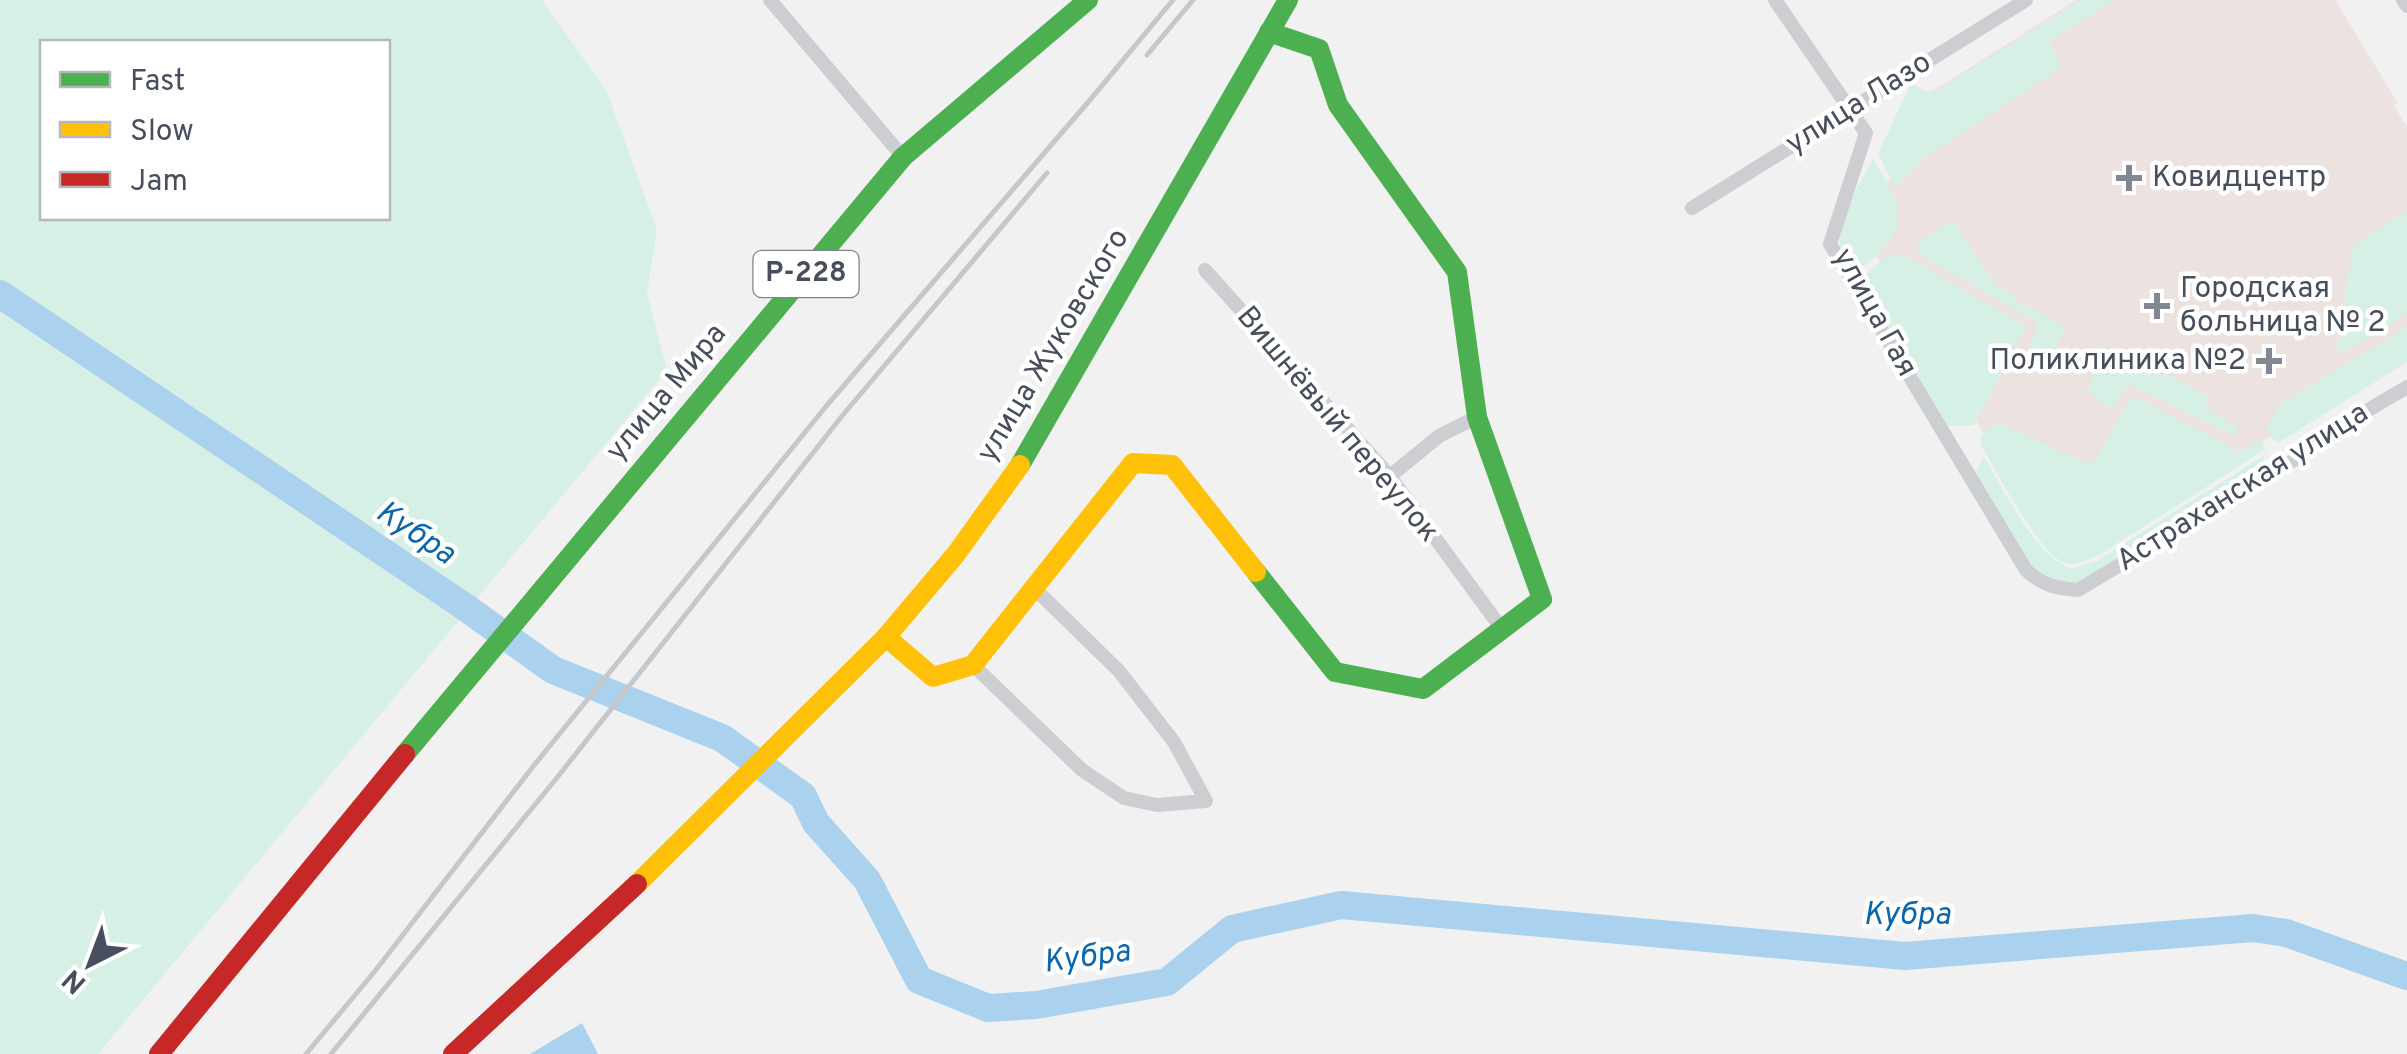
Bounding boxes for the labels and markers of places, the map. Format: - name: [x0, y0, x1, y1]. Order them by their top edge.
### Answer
- place label: Ковидцентр: [2152, 160, 2326, 197]
- marker: Ковидцентр: [2116, 165, 2142, 191]
- place label: Городская больница № 2: [2180, 271, 2386, 342]
- marker: Городская больница № 2: [2144, 293, 2170, 319]
- place label: Поликлиника №2: [1990, 343, 2246, 380]
- marker: Поликлиника №2: [2256, 348, 2282, 374]

